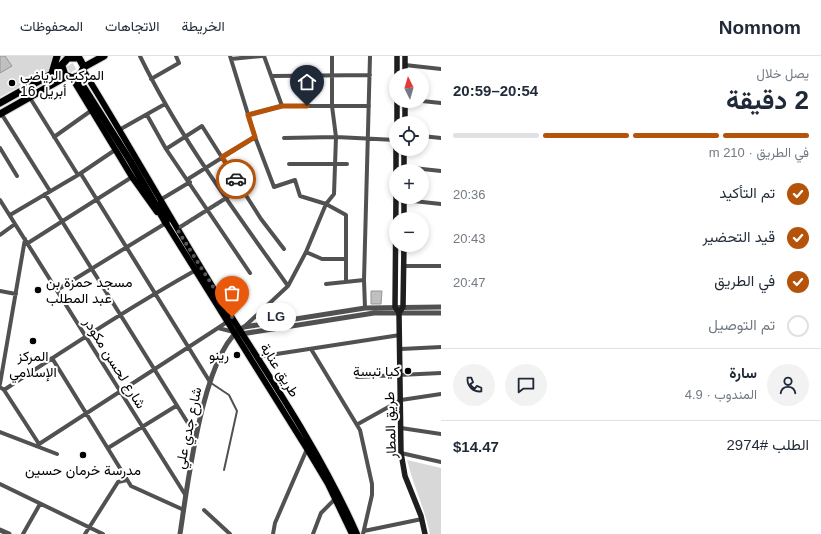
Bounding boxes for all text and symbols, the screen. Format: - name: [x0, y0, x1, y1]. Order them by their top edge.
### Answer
- text: Nomnom: [719, 17, 801, 38]
- text: المحفوظات: [20, 18, 83, 34]
- text: الاتجاهات: [105, 18, 159, 34]
- text: الخريطة: [181, 18, 225, 34]
- pin: [290, 65, 324, 106]
- text: يصل خلال: [757, 66, 809, 81]
- place label: المركب الرياضي 16 أبريل: [20, 67, 104, 100]
- north arrow: [389, 68, 429, 108]
- map controls: [389, 68, 429, 252]
- icon: home: [296, 71, 318, 93]
- marker: المركب الرياضي 16 أبريل: [7, 78, 17, 88]
- text: 20:54–20:59: [453, 82, 538, 99]
- text: 2 دقيقة: [726, 85, 809, 115]
- button: locate: [389, 116, 429, 156]
- text: في الطريق · 210 m: [709, 145, 809, 160]
- courier: [216, 159, 256, 199]
- button: +: [389, 164, 429, 204]
- icon: car: [225, 168, 247, 190]
- icon: check: [787, 183, 809, 205]
- text: تم التأكيد: [719, 184, 775, 201]
- text: 20:36: [453, 187, 486, 202]
- button: −: [389, 212, 429, 252]
- icon: check: [787, 227, 809, 249]
- text: قيد التحضير: [703, 228, 775, 245]
- text: 20:43: [453, 231, 486, 246]
- icon: check: [787, 271, 809, 293]
- text: في الطريق: [714, 272, 775, 289]
- place label: مسجد حمزة بن عبد المطلب: [46, 274, 133, 307]
- text: 20:47: [453, 275, 486, 290]
- pin: [215, 276, 249, 317]
- icon: bag: [221, 282, 243, 304]
- marker: مسجد حمزة بن عبد المطلب: [33, 285, 43, 295]
- callout: LG: [256, 303, 296, 331]
- text: LG: [267, 309, 285, 324]
- street label: شارع لحسن مكودر: [78, 314, 149, 413]
- text: تم التوصيل: [708, 316, 775, 333]
- marker: المركز الإسلامي: [28, 336, 38, 346]
- street label: طريق عنابة: [256, 340, 303, 400]
- place label: رينو: [209, 347, 229, 364]
- place label: المركز الإسلامي: [9, 348, 57, 384]
- marker: رينو: [232, 350, 242, 360]
- place label: كيا تبسة: [353, 363, 400, 380]
- button: phone: [453, 364, 495, 406]
- button: chat: [505, 364, 547, 406]
- text: سارة: [729, 364, 757, 381]
- button: person: [767, 364, 809, 406]
- marker: كيا تبسة: [403, 366, 413, 376]
- street label: شارع جدي علي: [171, 386, 208, 471]
- text: المندوب · 4.9: [685, 387, 757, 402]
- street label: طريق المطار: [381, 391, 400, 460]
- text: الطلب #2974: [726, 436, 809, 453]
- text: $14.47: [453, 438, 499, 455]
- marker: مدرسة خرمان حسين: [78, 450, 88, 460]
- place label: مدرسة خرمان حسين: [25, 462, 141, 479]

